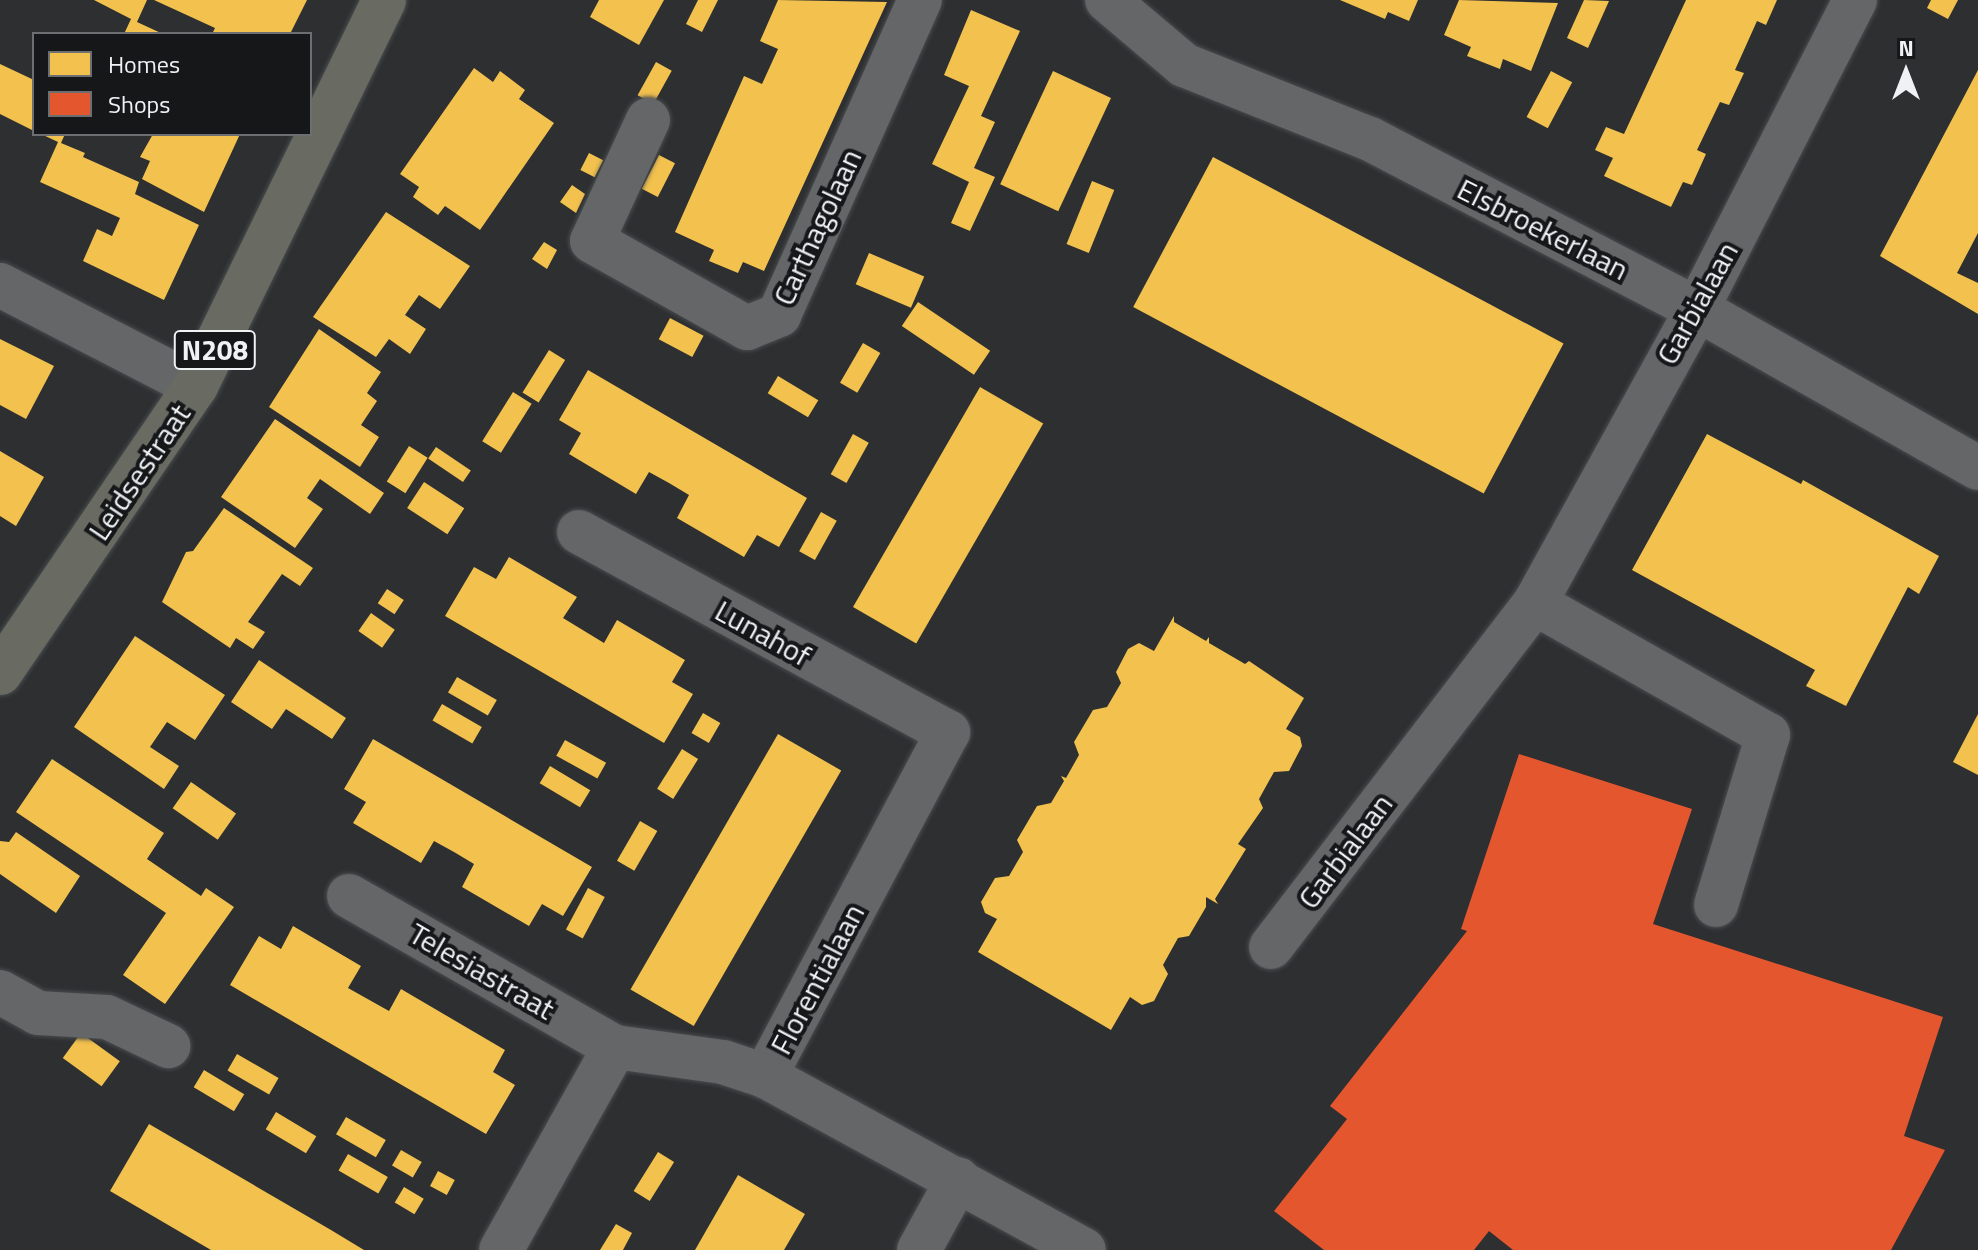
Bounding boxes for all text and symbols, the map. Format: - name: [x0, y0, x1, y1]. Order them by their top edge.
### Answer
- text: N: [1898, 31, 1914, 65]
- legend: [32, 32, 312, 136]
- north arrow: [1866, 32, 1946, 112]
- text: Homes: [108, 46, 180, 82]
- text: Shops: [108, 86, 170, 122]
- street label: Carthagolaan: [765, 143, 869, 311]
- street label: Elsbroekerlaan: [1452, 171, 1634, 287]
- street label: Garbialaan: [1649, 236, 1745, 370]
- road number: N208: [173, 326, 257, 374]
- street label: Leidsestraat: [80, 397, 198, 547]
- street label: Lunahof: [709, 592, 817, 674]
- street label: Garbialaan: [1290, 787, 1400, 915]
- street label: Florentialaan: [762, 898, 872, 1060]
- street label: Telesiastraat: [403, 915, 561, 1027]

